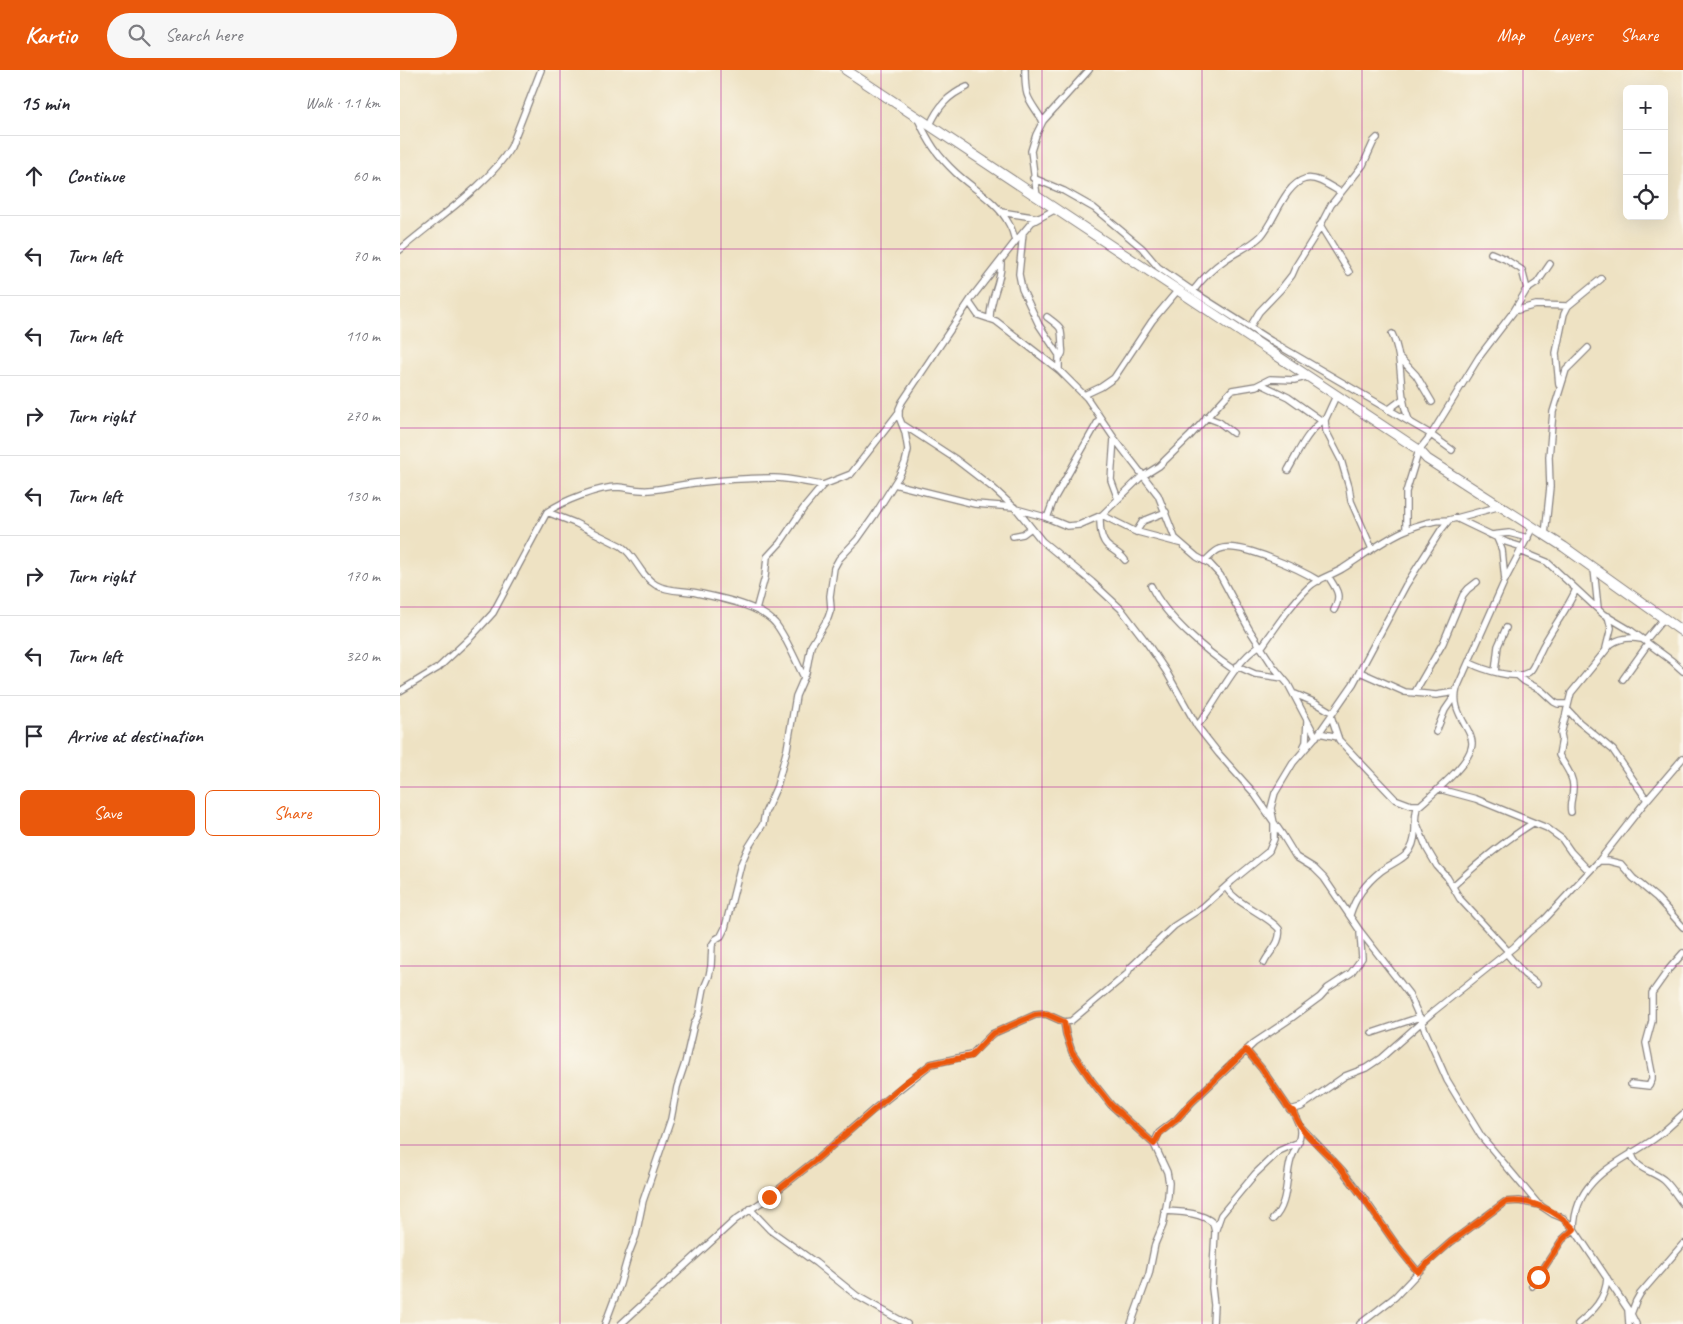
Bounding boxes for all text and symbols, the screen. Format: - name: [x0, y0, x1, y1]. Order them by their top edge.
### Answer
- search box: [107, 13, 457, 58]
- text: Kartio: [25, 20, 77, 50]
- icon: search: [125, 21, 153, 49]
- text: Search here: [165, 23, 242, 47]
- text: Map: [1497, 24, 1525, 46]
- text: Layers: [1553, 24, 1592, 46]
- text: Share: [1620, 24, 1658, 46]
- map controls: [1623, 85, 1668, 220]
- button: +: [1623, 85, 1668, 130]
- text: 15 min: [20, 90, 69, 116]
- text: Walk · 1.1 km: [305, 93, 380, 113]
- button: −: [1623, 130, 1668, 175]
- icon: ahead: [20, 162, 48, 190]
- text: Continue: [67, 164, 124, 188]
- text: 60 m: [353, 166, 380, 186]
- button: locate: [1623, 175, 1668, 220]
- icon: left: [20, 242, 48, 270]
- text: Turn left: [67, 244, 122, 268]
- text: 70 m: [353, 246, 380, 266]
- icon: left: [20, 322, 48, 350]
- text: Turn left: [67, 324, 122, 348]
- text: 110 m: [346, 326, 380, 346]
- icon: right: [20, 402, 48, 430]
- text: Turn right: [67, 404, 134, 428]
- text: 270 m: [346, 406, 380, 426]
- icon: left: [20, 482, 48, 510]
- text: Turn left: [67, 484, 122, 508]
- text: 130 m: [346, 486, 380, 506]
- icon: right: [20, 562, 48, 590]
- text: Turn right: [67, 564, 134, 588]
- text: 170 m: [346, 566, 380, 586]
- icon: left: [20, 642, 48, 670]
- text: Turn left: [67, 644, 122, 668]
- text: 320 m: [346, 646, 380, 666]
- icon: arrive: [20, 722, 48, 750]
- text: Arrive at destination: [67, 724, 203, 748]
- button: Save: [20, 790, 195, 836]
- button: Share: [205, 790, 380, 836]
- route end: [758, 1186, 781, 1209]
- route start: [1527, 1266, 1550, 1289]

